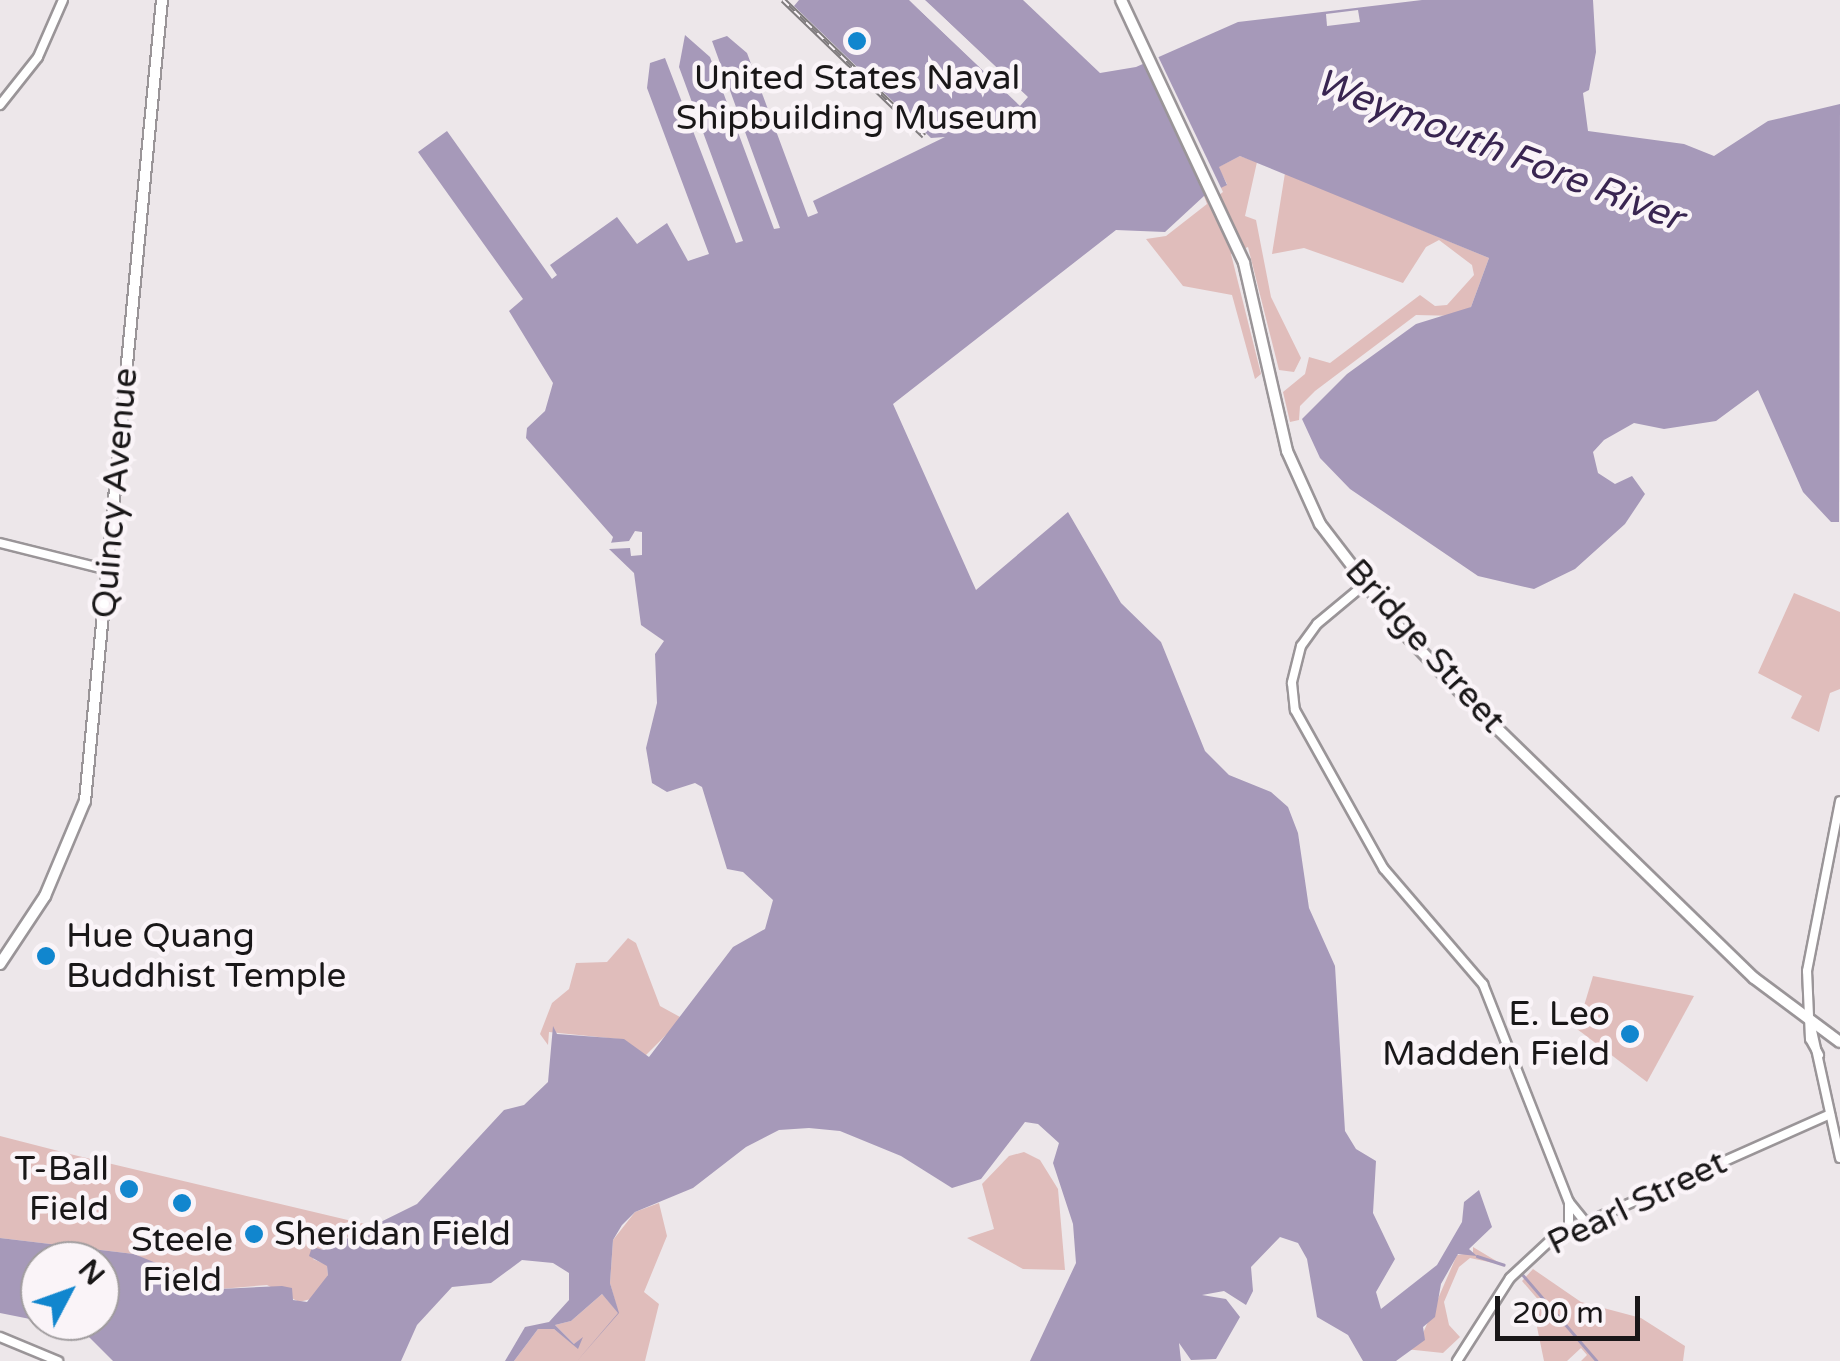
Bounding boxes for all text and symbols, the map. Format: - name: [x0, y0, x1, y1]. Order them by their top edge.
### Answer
- marker: United States Naval Shipbuilding Museum: [846, 30, 868, 52]
- place label: United States Naval Shipbuilding Museum: [676, 57, 1038, 139]
- water label: Weymouth Fore River: [1309, 60, 1689, 242]
- street label: Quincy Avenue: [83, 366, 147, 620]
- street label: Bridge Street: [1336, 550, 1514, 742]
- place label: Hue Quang Buddhist Temple: [66, 915, 346, 997]
- marker: Hue Quang Buddhist Temple: [35, 945, 57, 967]
- place label: E. Leo Madden Field: [1382, 993, 1610, 1075]
- marker: E. Leo Madden Field: [1619, 1023, 1641, 1045]
- street label: Pearl Street: [1541, 1142, 1733, 1264]
- place label: T-Ball Field: [14, 1148, 109, 1230]
- marker: T-Ball Field: [118, 1178, 140, 1200]
- marker: Steele Field: [171, 1192, 193, 1214]
- place label: Sheridan Field: [274, 1213, 511, 1255]
- place label: Steele Field: [131, 1219, 233, 1301]
- marker: Sheridan Field: [243, 1223, 265, 1245]
- north arrow: [20, 1241, 120, 1341]
- text: N: [71, 1253, 111, 1292]
- scale bar: [1500, 1276, 1645, 1338]
- text: 200 m: [1512, 1295, 1604, 1332]

